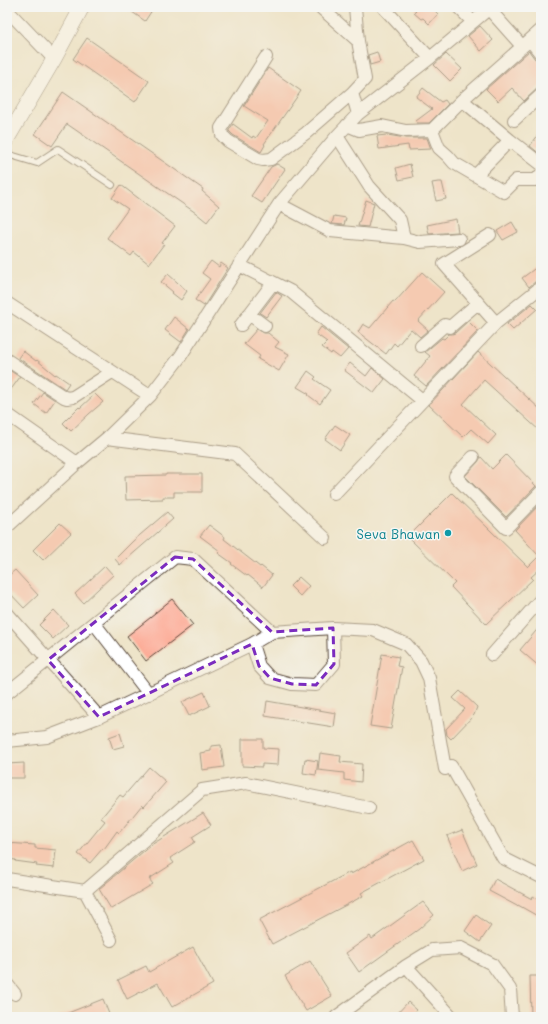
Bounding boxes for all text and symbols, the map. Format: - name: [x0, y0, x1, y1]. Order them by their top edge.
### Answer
- place label: Seva Bhawan: [357, 525, 440, 542]
- marker: Seva Bhawan: [443, 528, 453, 538]

